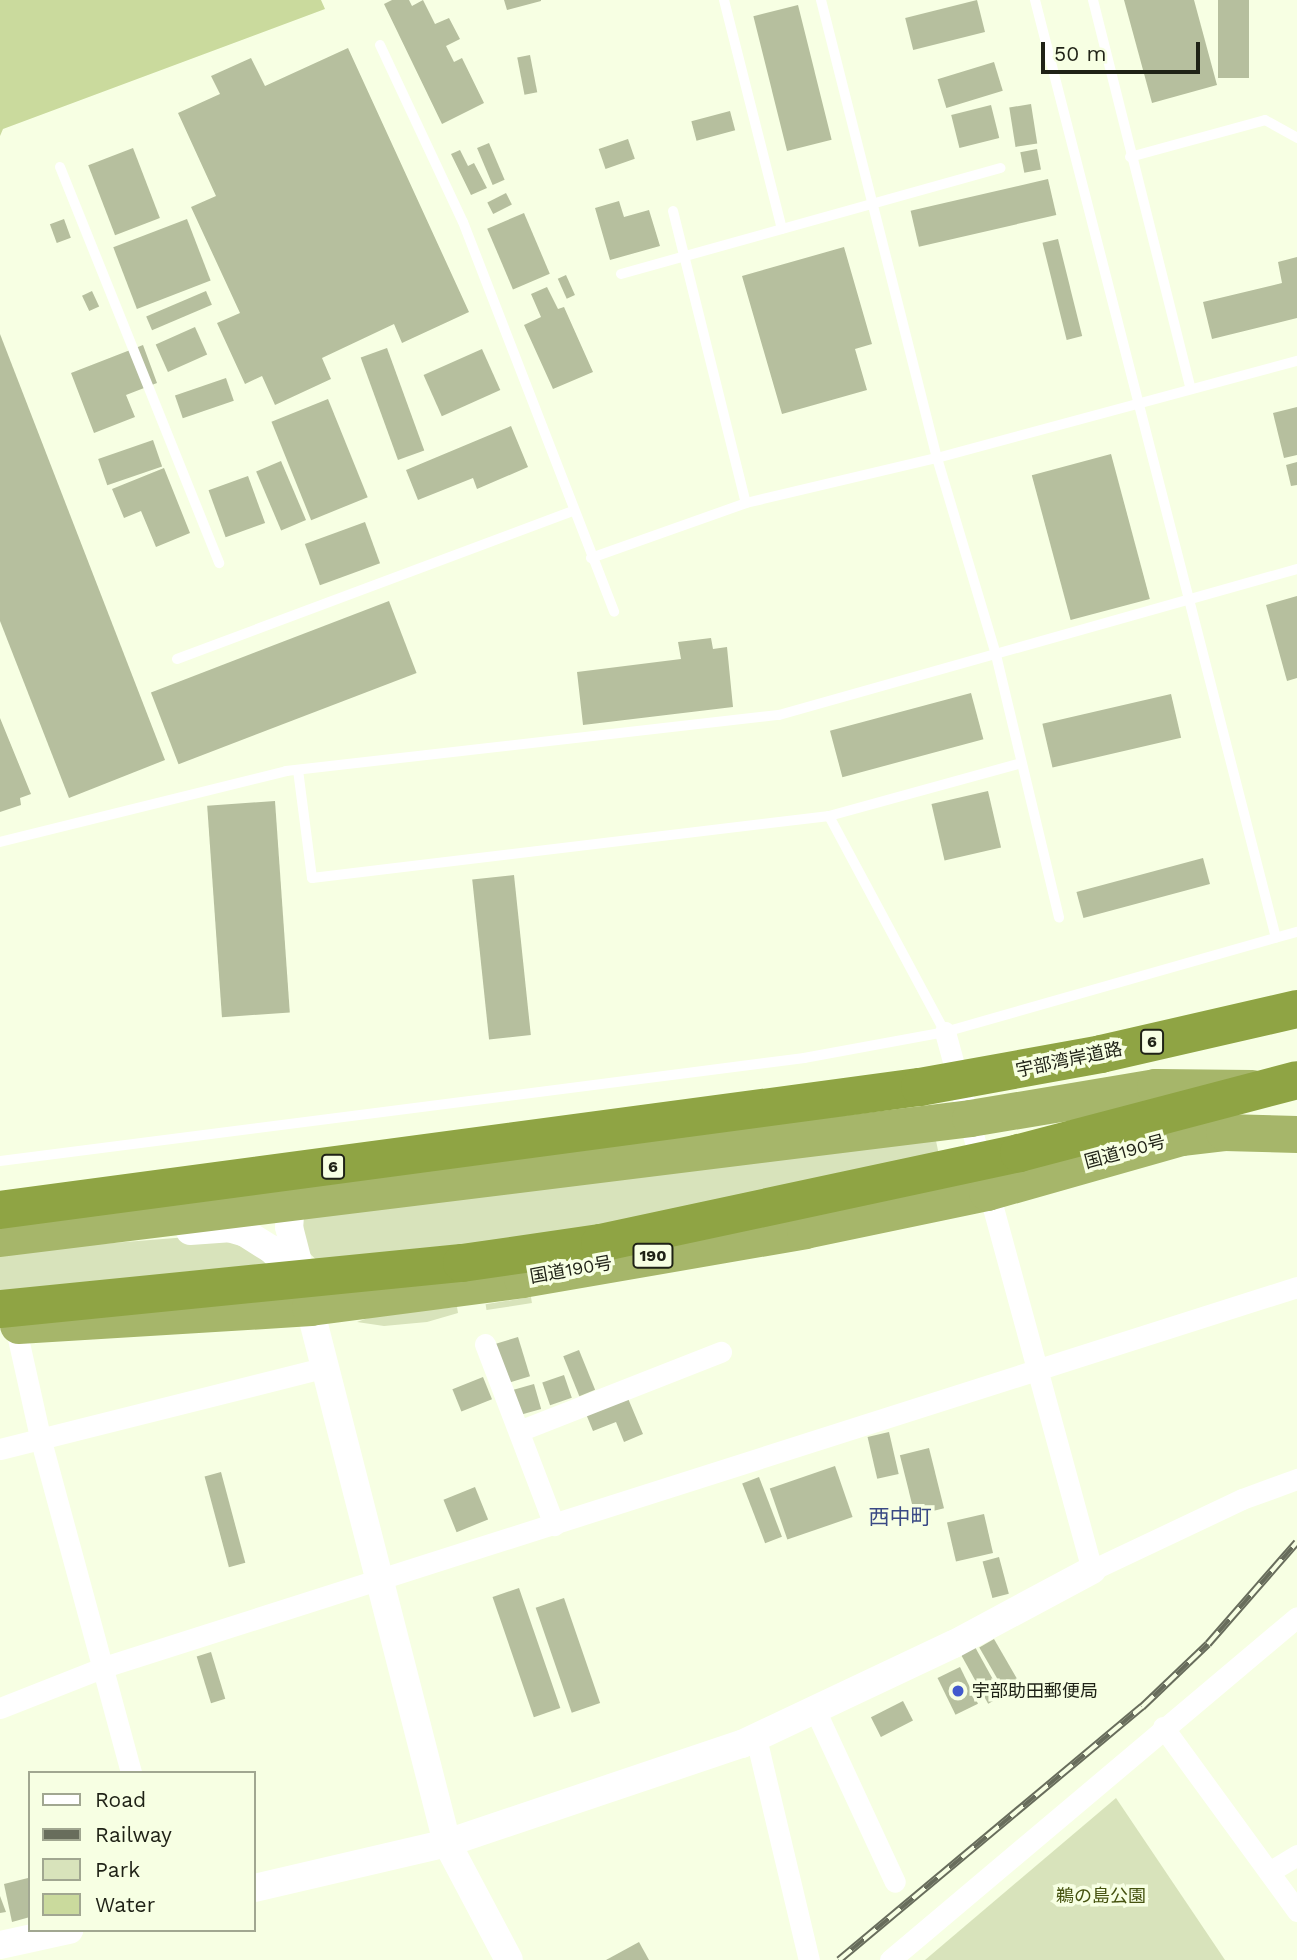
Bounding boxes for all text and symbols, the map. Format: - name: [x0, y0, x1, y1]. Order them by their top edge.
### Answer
- scale bar: [1045, 28, 1204, 72]
- text: 50 m: [1054, 41, 1106, 66]
- road number: 6: [1140, 1030, 1164, 1054]
- street label: 宇部湾岸道路: [1014, 1038, 1124, 1082]
- street label: 国道190号: [1082, 1131, 1168, 1173]
- road number: 6: [321, 1154, 345, 1180]
- road number: 190: [632, 1244, 674, 1268]
- street label: 国道190号: [528, 1252, 614, 1288]
- district label: 西中町: [869, 1504, 931, 1530]
- place label: 宇部助田郵便局: [972, 1680, 1098, 1702]
- marker: 宇部助田郵便局: [950, 1683, 966, 1699]
- legend: [28, 1771, 256, 1932]
- text: Road: [95, 1787, 146, 1812]
- text: Railway: [95, 1822, 172, 1847]
- text: Park: [95, 1857, 140, 1882]
- park label: 鵜の島公園: [1056, 1885, 1146, 1907]
- text: Water: [95, 1892, 155, 1917]

